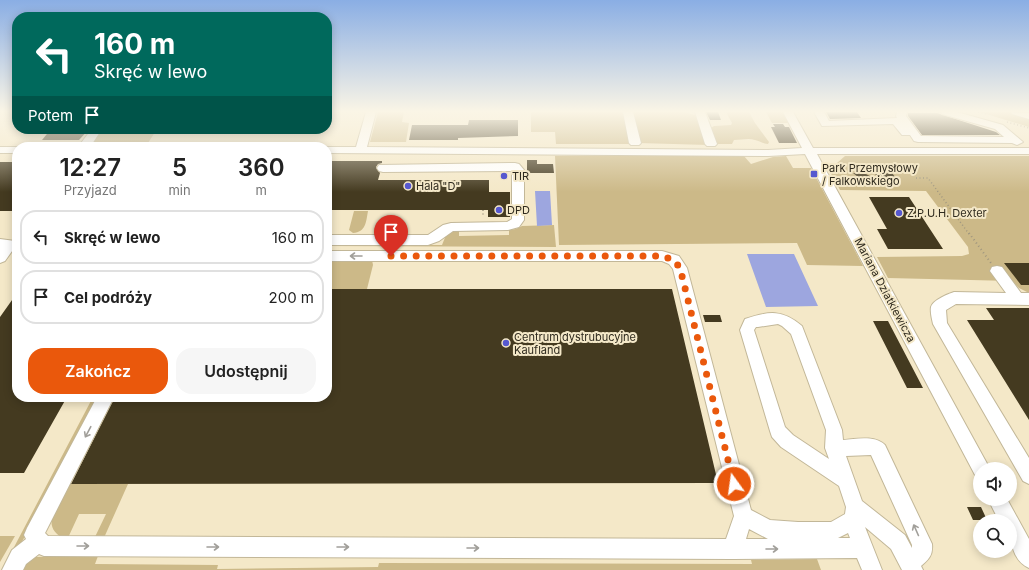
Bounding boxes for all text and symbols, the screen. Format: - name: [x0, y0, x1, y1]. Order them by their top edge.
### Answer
- text: 160 m: [94, 27, 175, 61]
- icon: left: [28, 28, 80, 80]
- text: Skręć w lewo: [94, 61, 207, 82]
- icon: arrive: [81, 104, 103, 126]
- text: Potem: [28, 106, 73, 125]
- text: 12:27: [59, 153, 121, 182]
- text: 5: [172, 153, 187, 182]
- text: 360: [238, 153, 285, 182]
- place label: Park Przemysłowy / Falkowskiego: [822, 161, 918, 188]
- place label: TIR: [512, 169, 529, 183]
- marker: Park Przemysłowy / Falkowskiego: [809, 169, 819, 179]
- marker: TIR: [499, 171, 509, 181]
- place label: Hala "D": [416, 179, 460, 193]
- marker: Hala "D": [403, 181, 413, 191]
- text: Przyjazd: [64, 182, 117, 198]
- text: min: [168, 182, 191, 198]
- text: m: [256, 182, 267, 198]
- place label: DPD: [507, 203, 530, 217]
- marker: DPD: [494, 205, 504, 215]
- place label: Z.P.U.H. Dexter: [907, 206, 987, 220]
- marker: Z.P.U.H. Dexter: [894, 208, 904, 218]
- pin: [374, 215, 408, 256]
- icon: arrive: [380, 221, 402, 243]
- icon: left: [30, 226, 52, 248]
- text: Skręć w lewo: [64, 228, 160, 247]
- text: 160 m: [272, 228, 314, 247]
- street label: Mariana Dziatkiewicza: [851, 235, 919, 345]
- one-way arrow: [350, 252, 363, 260]
- icon: arrive: [30, 286, 52, 308]
- text: Cel podróży: [64, 288, 152, 307]
- text: 200 m: [269, 288, 314, 307]
- place label: Centrum dystrubucyjne Kaufland: [514, 330, 636, 357]
- marker: Centrum dystrubucyjne Kaufland: [501, 338, 511, 348]
- button: Zakończ: [28, 348, 168, 394]
- button: Udostępnij: [176, 348, 316, 394]
- one-way arrow: [84, 425, 91, 437]
- map controls: [973, 462, 1017, 558]
- button: sound: [973, 462, 1017, 506]
- position arrow: [713, 463, 755, 505]
- button: search: [973, 514, 1017, 558]
- one-way arrow: [912, 525, 919, 537]
- one-way arrow: [76, 542, 89, 550]
- one-way arrow: [206, 543, 219, 551]
- one-way arrow: [336, 543, 349, 551]
- one-way arrow: [466, 544, 479, 552]
- one-way arrow: [765, 545, 778, 553]

